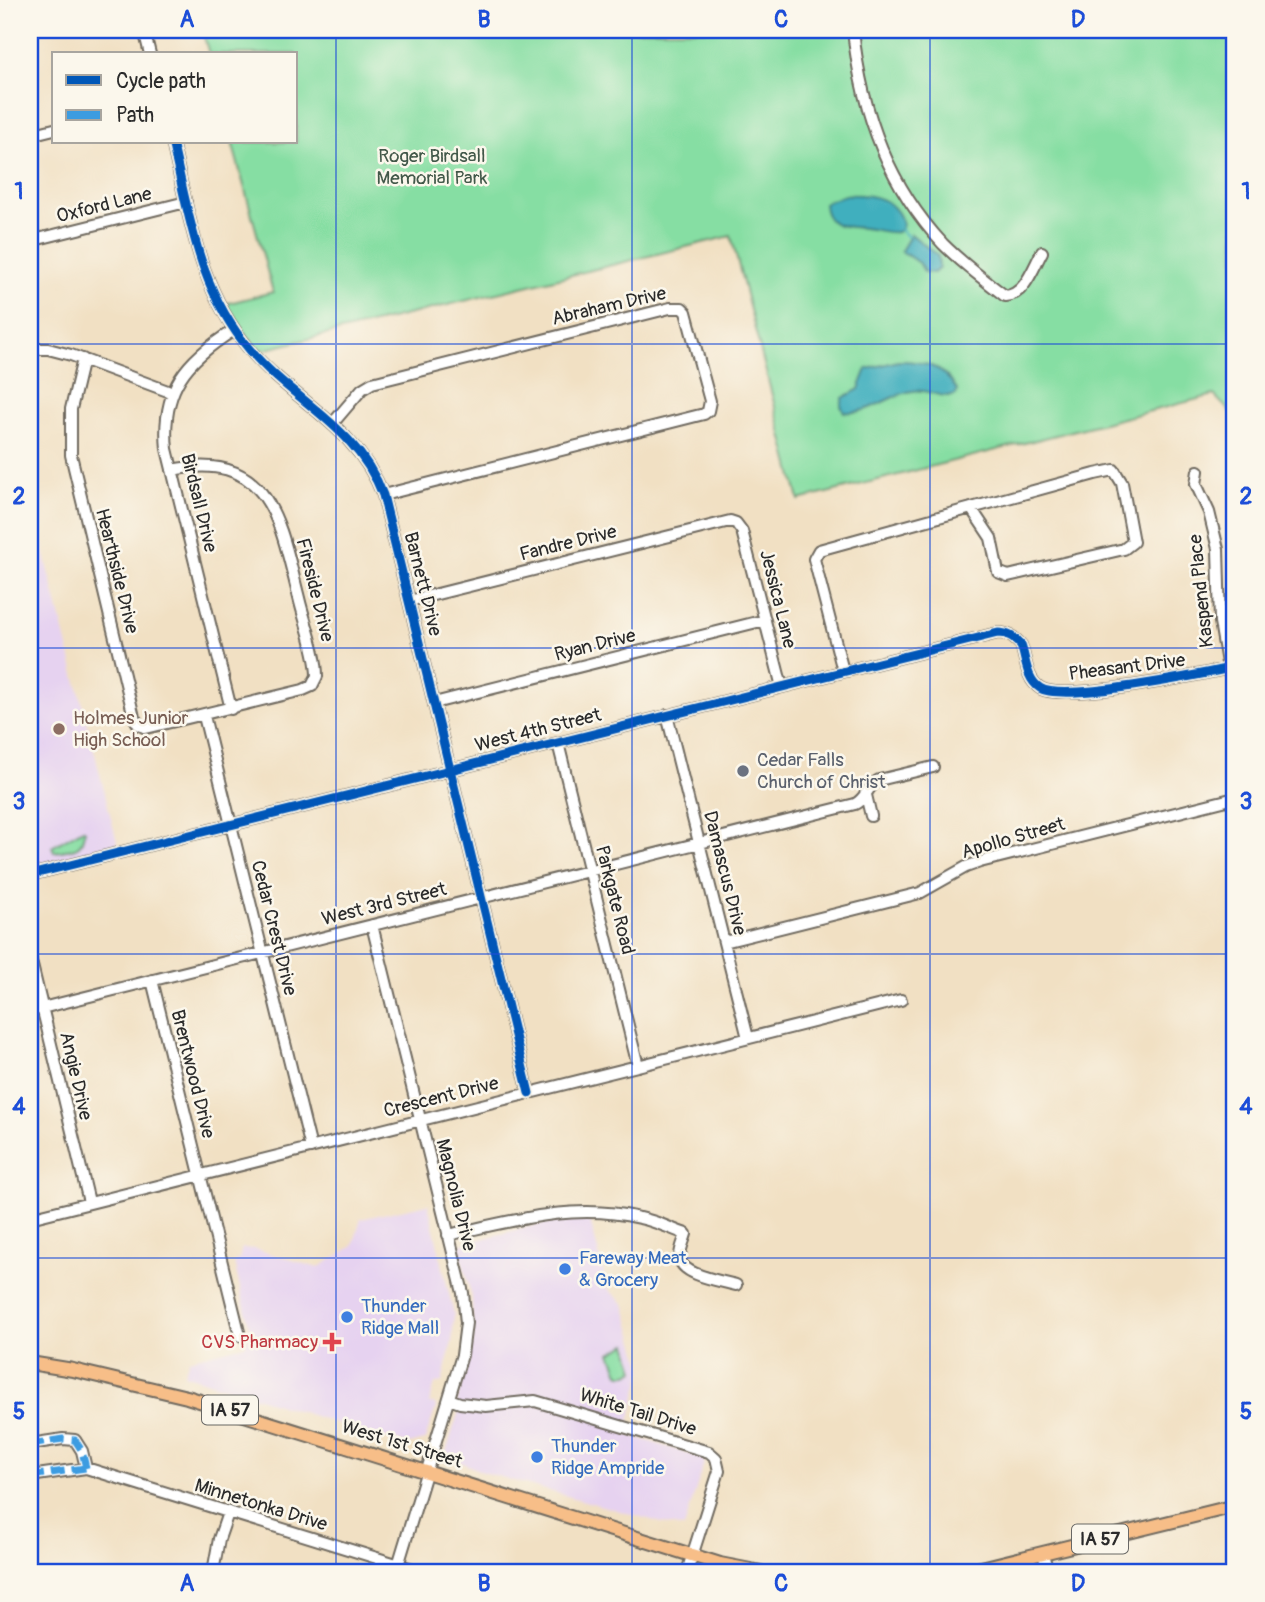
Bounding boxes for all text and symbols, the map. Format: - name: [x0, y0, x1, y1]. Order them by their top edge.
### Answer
- text: A: [180, 5, 195, 34]
- text: B: [477, 5, 491, 34]
- text: C: [774, 5, 788, 34]
- text: D: [1071, 5, 1085, 34]
- legend: [52, 52, 298, 144]
- text: Cycle path: [116, 68, 206, 95]
- text: Path: [116, 102, 154, 129]
- park label: Roger Birdsall Memorial Park: [377, 144, 487, 190]
- text: 1: [15, 177, 24, 206]
- text: 1: [1242, 177, 1251, 206]
- street label: Oxford Lane: [54, 181, 155, 228]
- street label: Abraham Drive: [549, 281, 669, 331]
- street label: Birdsall Drive: [175, 451, 223, 555]
- text: 2: [13, 482, 26, 511]
- text: 2: [1240, 482, 1253, 511]
- street label: Hearthside Drive: [90, 506, 144, 637]
- street label: Fandre Drive: [517, 519, 620, 567]
- street label: Barnett Drive: [398, 529, 448, 639]
- street label: Kaspend Place: [1183, 533, 1219, 649]
- street label: Fireside Drive: [291, 536, 340, 645]
- street label: Jessica Lane: [754, 547, 802, 651]
- street label: Ryan Drive: [552, 623, 639, 667]
- street label: Pheasant Drive: [1067, 648, 1187, 686]
- street label: West 4th Street: [472, 703, 604, 757]
- place label: Holmes Junior High School: [73, 706, 189, 752]
- marker: Holmes Junior High School: [51, 721, 67, 737]
- place label: Cedar Falls Church of Christ: [757, 748, 886, 794]
- marker: Cedar Falls Church of Christ: [735, 763, 751, 779]
- text: 3: [13, 787, 25, 816]
- text: 3: [1240, 787, 1252, 816]
- street label: Damascus Drive: [698, 808, 752, 938]
- street label: Apollo Street: [959, 812, 1068, 864]
- street label: Parkgate Road: [590, 843, 640, 957]
- street label: Cedar Crest Drive: [246, 858, 303, 999]
- street label: West 3rd Street: [319, 877, 449, 931]
- street label: Brentwood Drive: [165, 1007, 221, 1141]
- street label: Angie Drive: [54, 1029, 98, 1123]
- street label: Crescent Drive: [381, 1071, 502, 1123]
- text: 4: [12, 1092, 26, 1121]
- text: 4: [1239, 1092, 1253, 1121]
- street label: Magnolia Drive: [430, 1136, 482, 1254]
- place label: Fareway Meat & Grocery: [579, 1246, 687, 1292]
- marker: Fareway Meat & Grocery: [557, 1261, 573, 1277]
- place label: Thunder Ridge Mall: [361, 1294, 439, 1340]
- marker: Thunder Ridge Mall: [339, 1309, 355, 1325]
- place label: CVS Pharmacy: [201, 1330, 318, 1354]
- marker: CVS Pharmacy: [324, 1334, 340, 1350]
- street label: White Tail Drive: [577, 1383, 700, 1441]
- road number: IA 57: [202, 1395, 258, 1424]
- text: 5: [13, 1397, 25, 1426]
- text: 5: [1240, 1397, 1252, 1426]
- street label: West 1st Street: [339, 1414, 466, 1474]
- place label: Thunder Ridge Ampride: [551, 1434, 665, 1480]
- marker: Thunder Ridge Ampride: [529, 1449, 545, 1465]
- street label: Minnetonka Drive: [192, 1473, 331, 1537]
- road number: IA 57: [1072, 1524, 1128, 1554]
- text: A: [180, 1569, 195, 1598]
- text: B: [477, 1569, 491, 1598]
- text: C: [774, 1569, 788, 1598]
- text: D: [1071, 1569, 1085, 1598]

